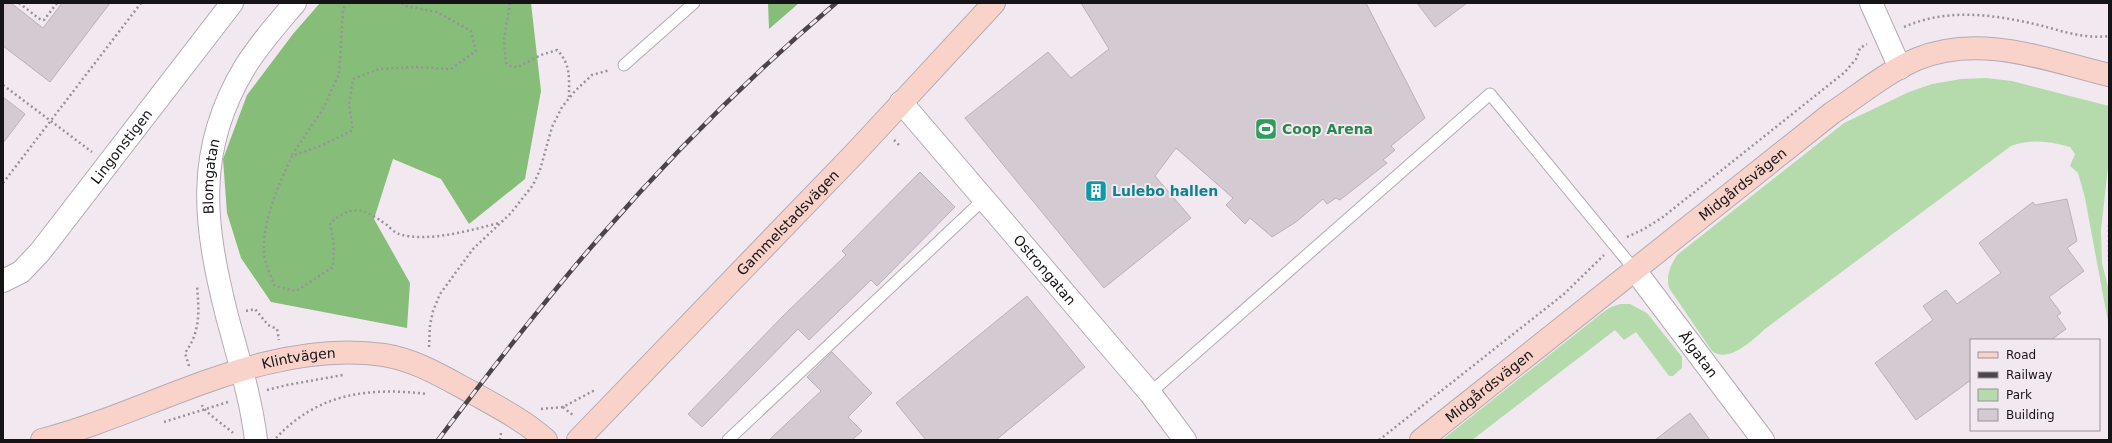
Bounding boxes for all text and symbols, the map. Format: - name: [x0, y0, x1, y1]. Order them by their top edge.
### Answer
- street label: Lingonstigen: [88, 106, 155, 187]
- sports icon: Coop Arena: [1253, 116, 1279, 142]
- place label: Coop Arena: [1282, 121, 1373, 137]
- street label: Blomgatan: [200, 137, 223, 215]
- street label: Midgårdsvägen: [1696, 144, 1790, 224]
- street label: Gammelstadsvägen: [733, 167, 842, 279]
- building icon: Lulebo hallen: [1083, 178, 1109, 204]
- place label: Lulebo hallen: [1112, 183, 1218, 199]
- street label: Ostrongatan: [1010, 232, 1079, 308]
- street label: Ålgatan: [1676, 328, 1721, 381]
- legend: [1970, 339, 2100, 431]
- street label: Klintvägen: [260, 345, 336, 372]
- street label: Midgårdsvägen: [1442, 346, 1536, 426]
- text: Road: [2006, 348, 2036, 362]
- text: Railway: [2006, 368, 2052, 382]
- text: Park: [2006, 388, 2032, 402]
- text: Building: [2006, 408, 2055, 422]

